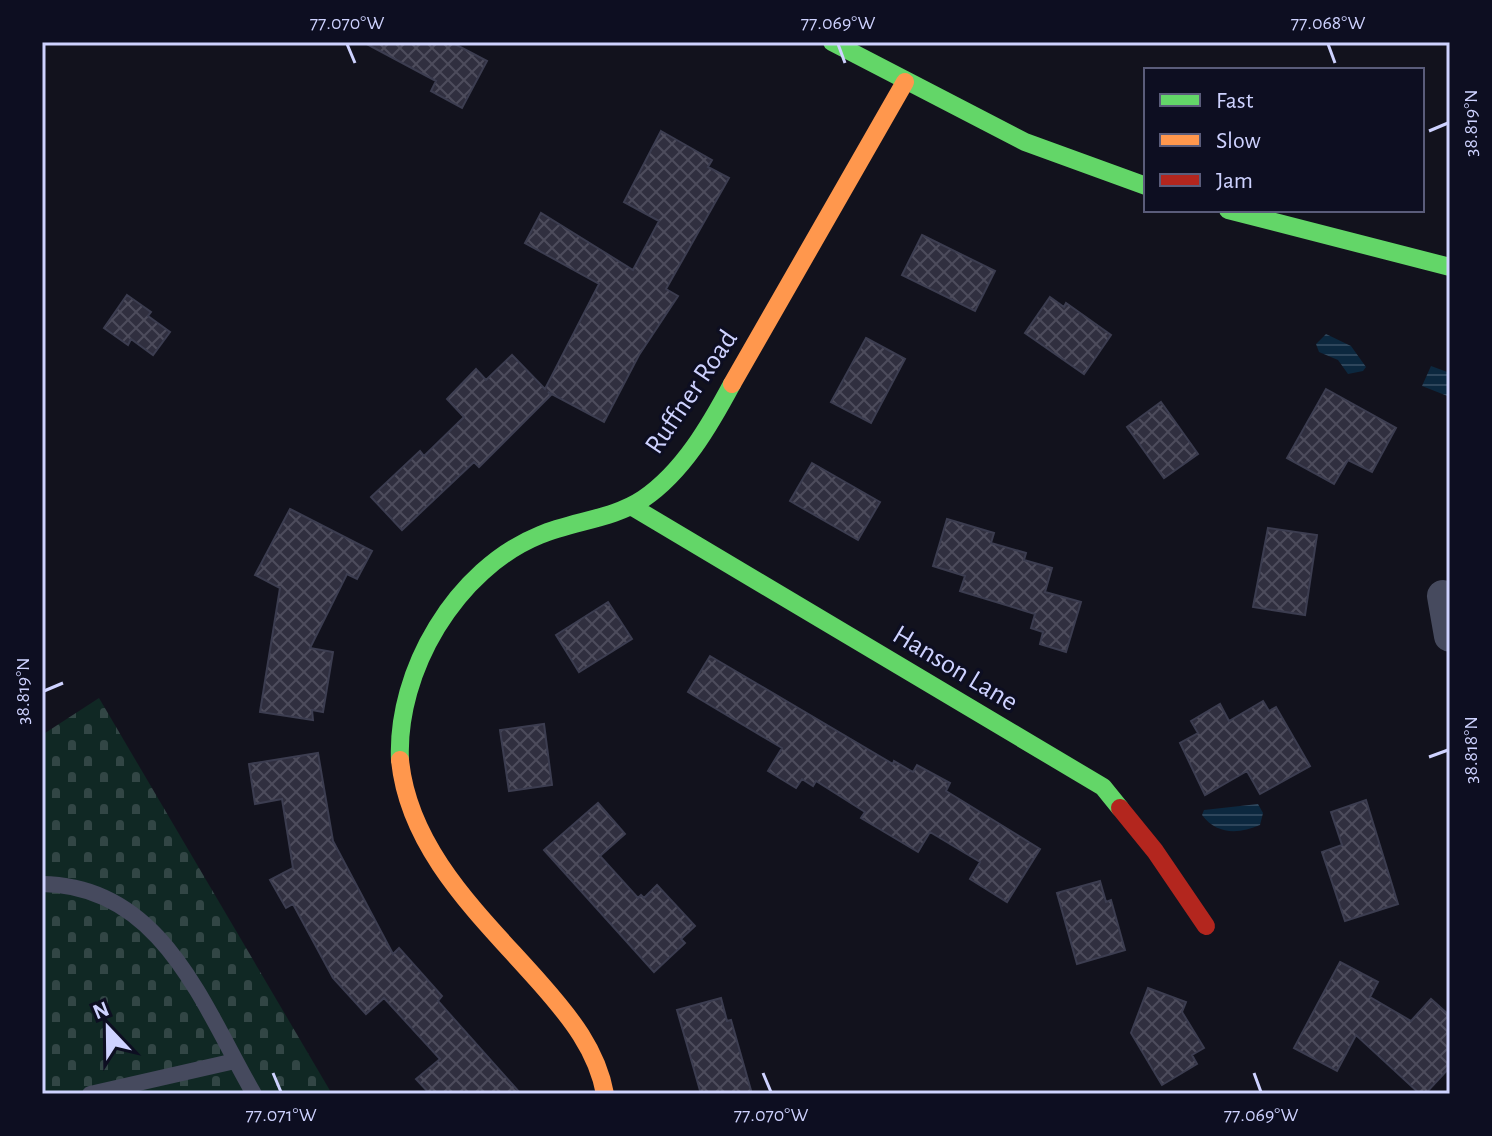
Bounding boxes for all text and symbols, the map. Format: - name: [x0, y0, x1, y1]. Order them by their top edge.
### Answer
- text: 77.070°W: [310, 13, 384, 33]
- text: 77.069°W: [801, 13, 875, 33]
- text: 77.068°W: [1291, 13, 1365, 33]
- legend: [1144, 68, 1424, 212]
- text: Fast: [1216, 89, 1254, 113]
- text: 38.819°N: [1461, 89, 1481, 157]
- text: Slow: [1216, 129, 1261, 153]
- text: Jam: [1216, 169, 1253, 193]
- street label: Ruffner Road: [640, 325, 743, 459]
- street label: Hanson Lane: [888, 621, 1022, 717]
- text: 38.819°N: [13, 657, 33, 725]
- text: 38.818°N: [1461, 716, 1481, 784]
- north arrow: [68, 988, 148, 1068]
- text: N: [90, 997, 112, 1023]
- text: 77.071°W: [245, 1105, 317, 1125]
- text: 77.070°W: [734, 1105, 808, 1125]
- text: 77.069°W: [1224, 1105, 1298, 1125]

